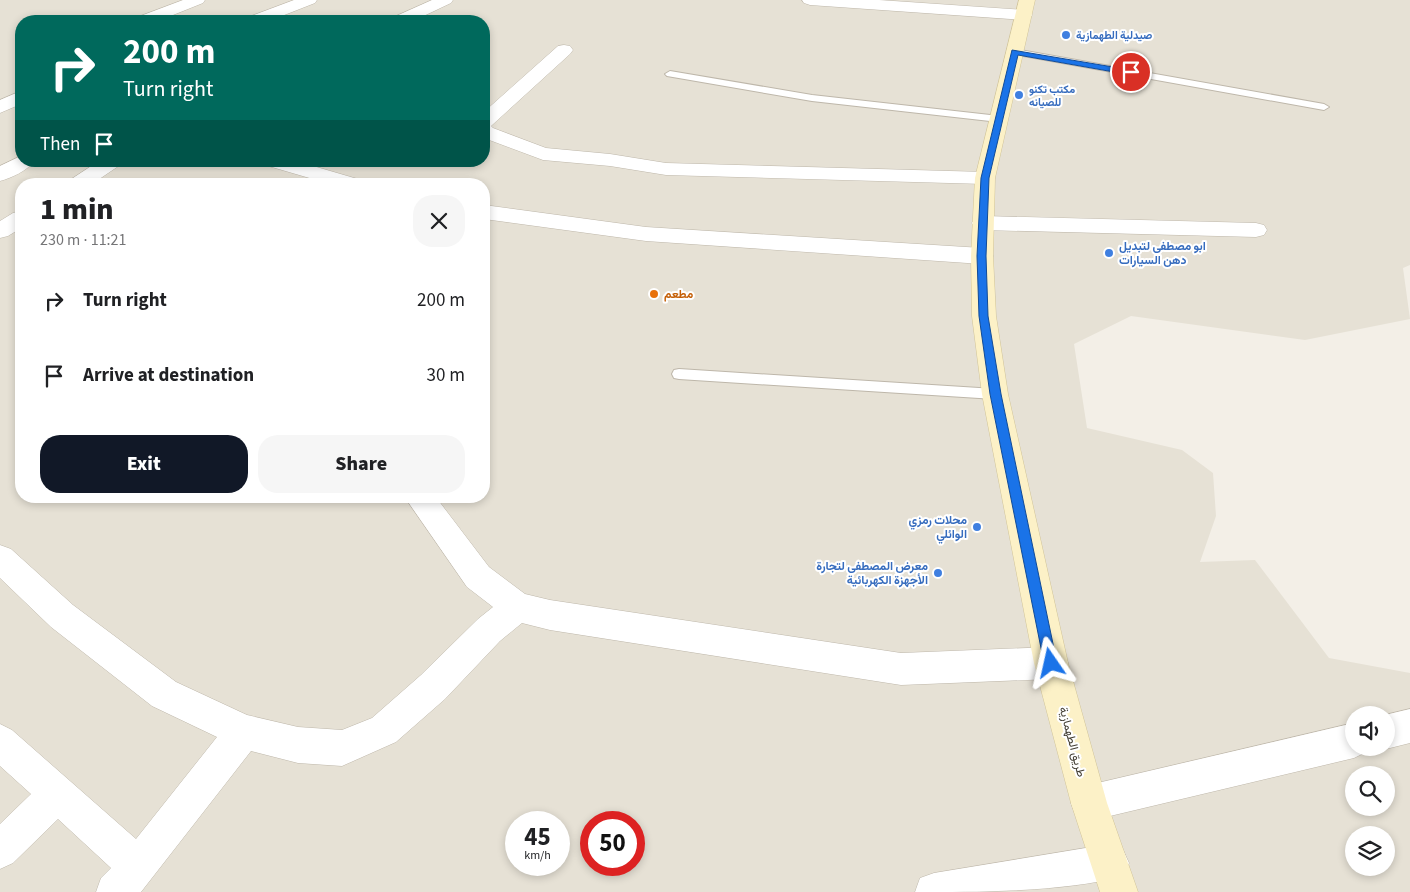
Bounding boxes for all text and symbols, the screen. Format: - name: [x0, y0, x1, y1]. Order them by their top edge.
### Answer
- text: 200 m: [123, 27, 215, 77]
- place label: صيدلية الطهمازية: [1076, 28, 1152, 43]
- marker: صيدلية الطهمازية: [1060, 29, 1072, 41]
- icon: right: [40, 35, 105, 100]
- pin: [1110, 51, 1152, 93]
- icon: arrive: [1117, 58, 1145, 86]
- text: Turn right: [123, 73, 213, 105]
- place label: مكتب تكنو للصيانه: [1029, 82, 1075, 110]
- marker: مكتب تكنو للصيانه: [1013, 89, 1025, 101]
- icon: arrive: [90, 130, 118, 158]
- text: Then: [40, 131, 80, 158]
- text: 1 min: [40, 188, 114, 231]
- button: close: [413, 195, 465, 247]
- text: 230 m · 11:21: [40, 229, 127, 251]
- place label: ابو مصطفى لتبديل دهن السيارات: [1119, 238, 1206, 269]
- marker: ابو مصطفى لتبديل دهن السيارات: [1103, 247, 1115, 259]
- place label: مطعم: [664, 286, 694, 303]
- icon: right: [40, 287, 68, 315]
- text: Turn right: [83, 287, 167, 314]
- text: 200 m: [417, 287, 465, 314]
- marker: مطعم: [648, 288, 660, 300]
- icon: arrive: [40, 362, 68, 390]
- text: Arrive at destination: [83, 362, 254, 389]
- text: 30 m: [427, 362, 465, 389]
- button: Exit: [40, 435, 248, 493]
- button: Share: [258, 435, 465, 493]
- place label: محلات رمزي الوائلي: [908, 512, 967, 544]
- marker: محلات رمزي الوائلي: [971, 521, 983, 533]
- place label: معرض المصطفى لتجارة الأجهزة الكهربائية: [816, 558, 928, 589]
- marker: معرض المصطفى لتجارة الأجهزة الكهربائية: [932, 567, 944, 579]
- position arrow: [1024, 636, 1076, 688]
- street label: طريق الطهمازية: [1054, 705, 1090, 779]
- map controls: [1345, 706, 1395, 876]
- button: sound: [1345, 706, 1395, 756]
- button: search: [1345, 766, 1395, 816]
- speed limit sign: 50: [580, 811, 645, 876]
- text: 45: [524, 819, 551, 855]
- button: layers: [1345, 826, 1395, 876]
- text: km/h: [524, 847, 551, 864]

